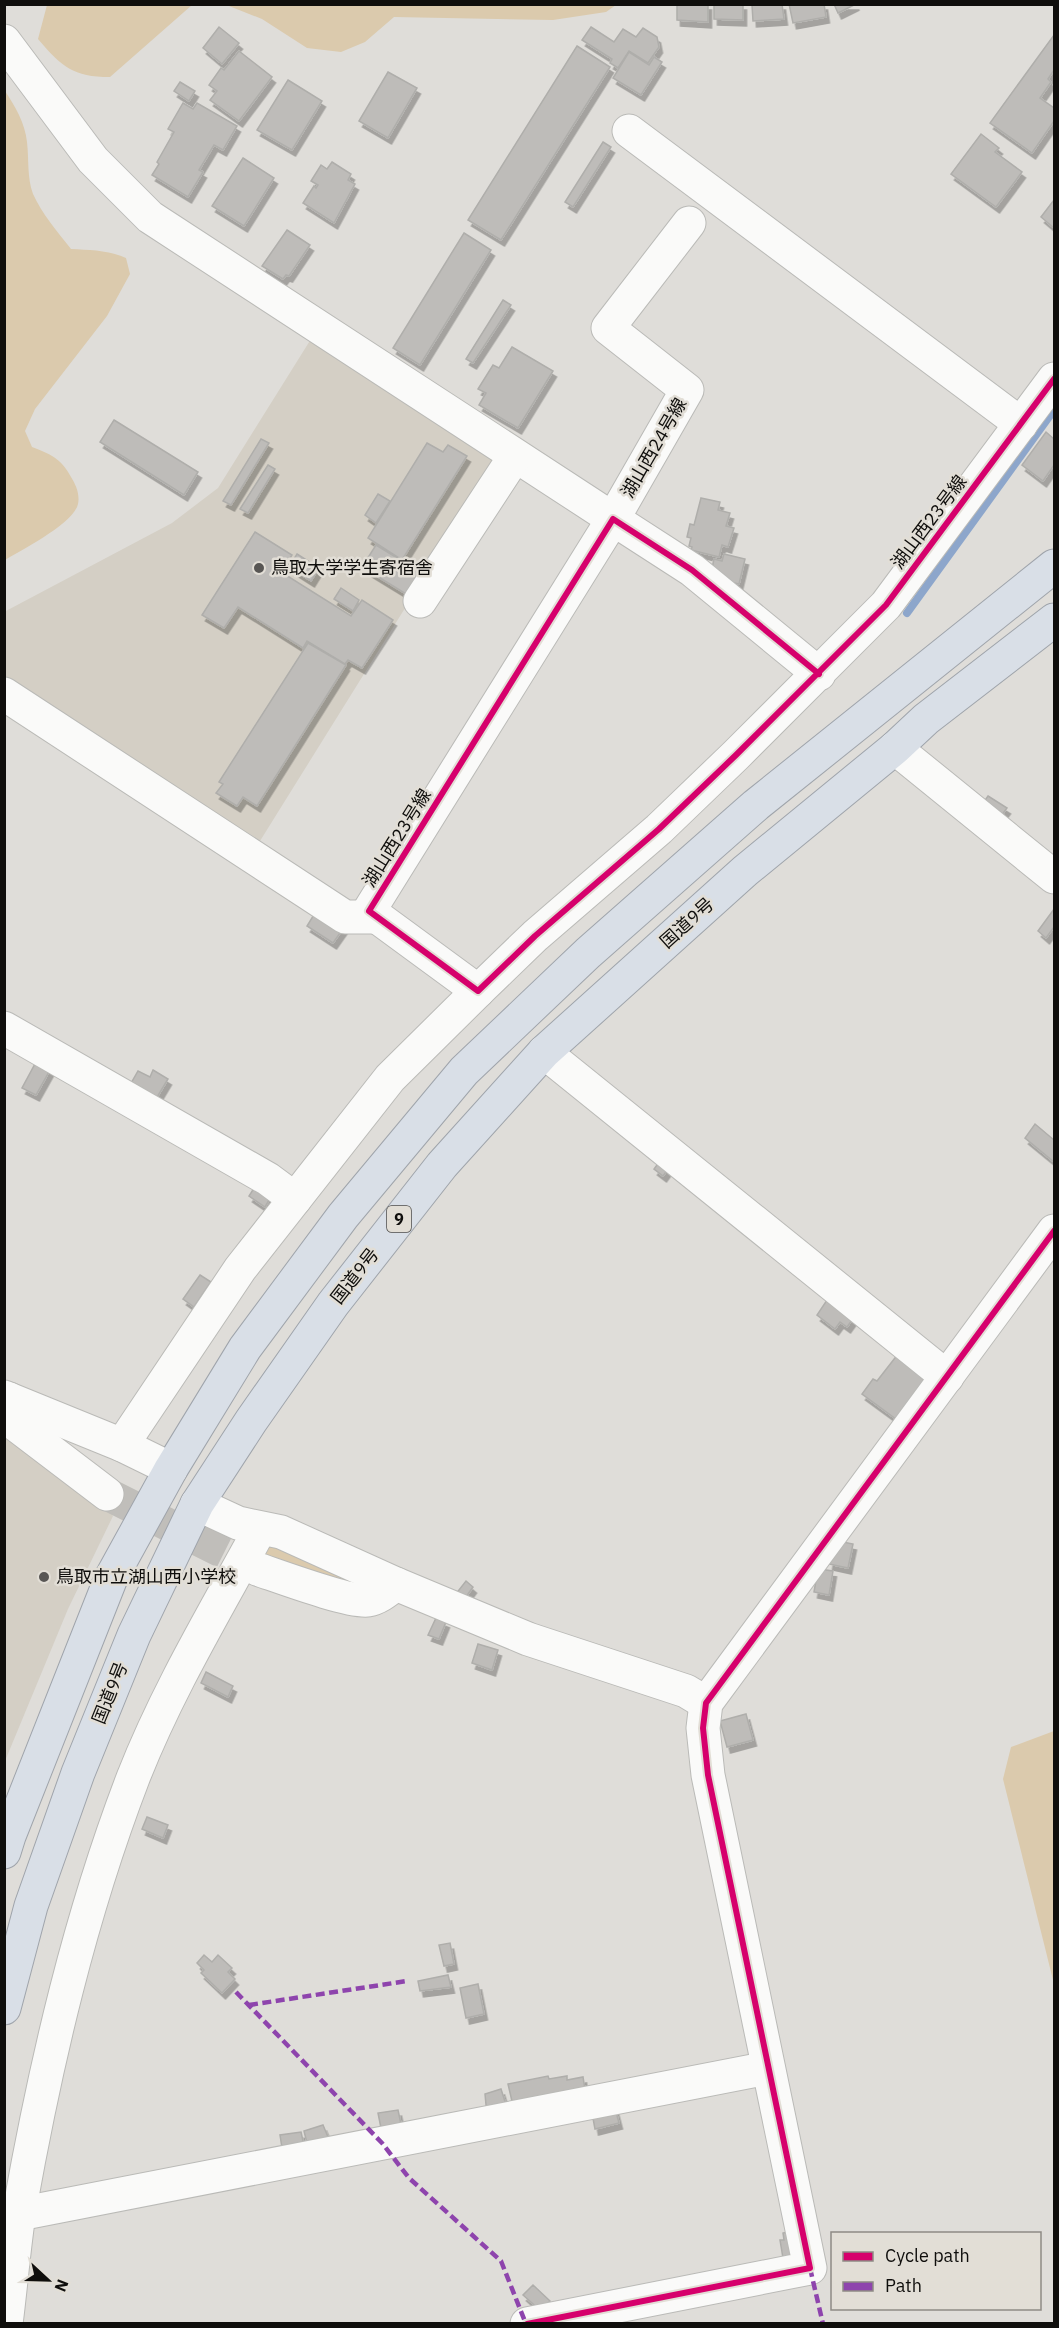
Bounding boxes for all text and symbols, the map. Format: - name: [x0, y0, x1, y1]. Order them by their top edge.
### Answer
- street label: 湖山西24号線: [616, 394, 691, 502]
- street label: 湖山西23号線: [886, 470, 971, 573]
- place label: 鳥取大学学生寄宿舎: [271, 556, 433, 579]
- marker: 鳥取大学学生寄宿舎: [252, 561, 266, 575]
- street label: 湖山西23号線: [357, 784, 436, 891]
- street label: 国道9号: [655, 892, 718, 953]
- road number: 9: [387, 1206, 411, 1232]
- street label: 国道9号: [326, 1243, 384, 1308]
- place label: 鳥取市立湖山西小学校: [56, 1565, 236, 1588]
- marker: 鳥取市立湖山西小学校: [37, 1570, 51, 1584]
- street label: 国道9号: [87, 1658, 132, 1727]
- legend: [831, 2232, 1041, 2310]
- text: Cycle path: [885, 2244, 970, 2267]
- north arrow: [18, 2250, 78, 2310]
- text: Path: [885, 2274, 922, 2297]
- text: N: [50, 2276, 73, 2295]

